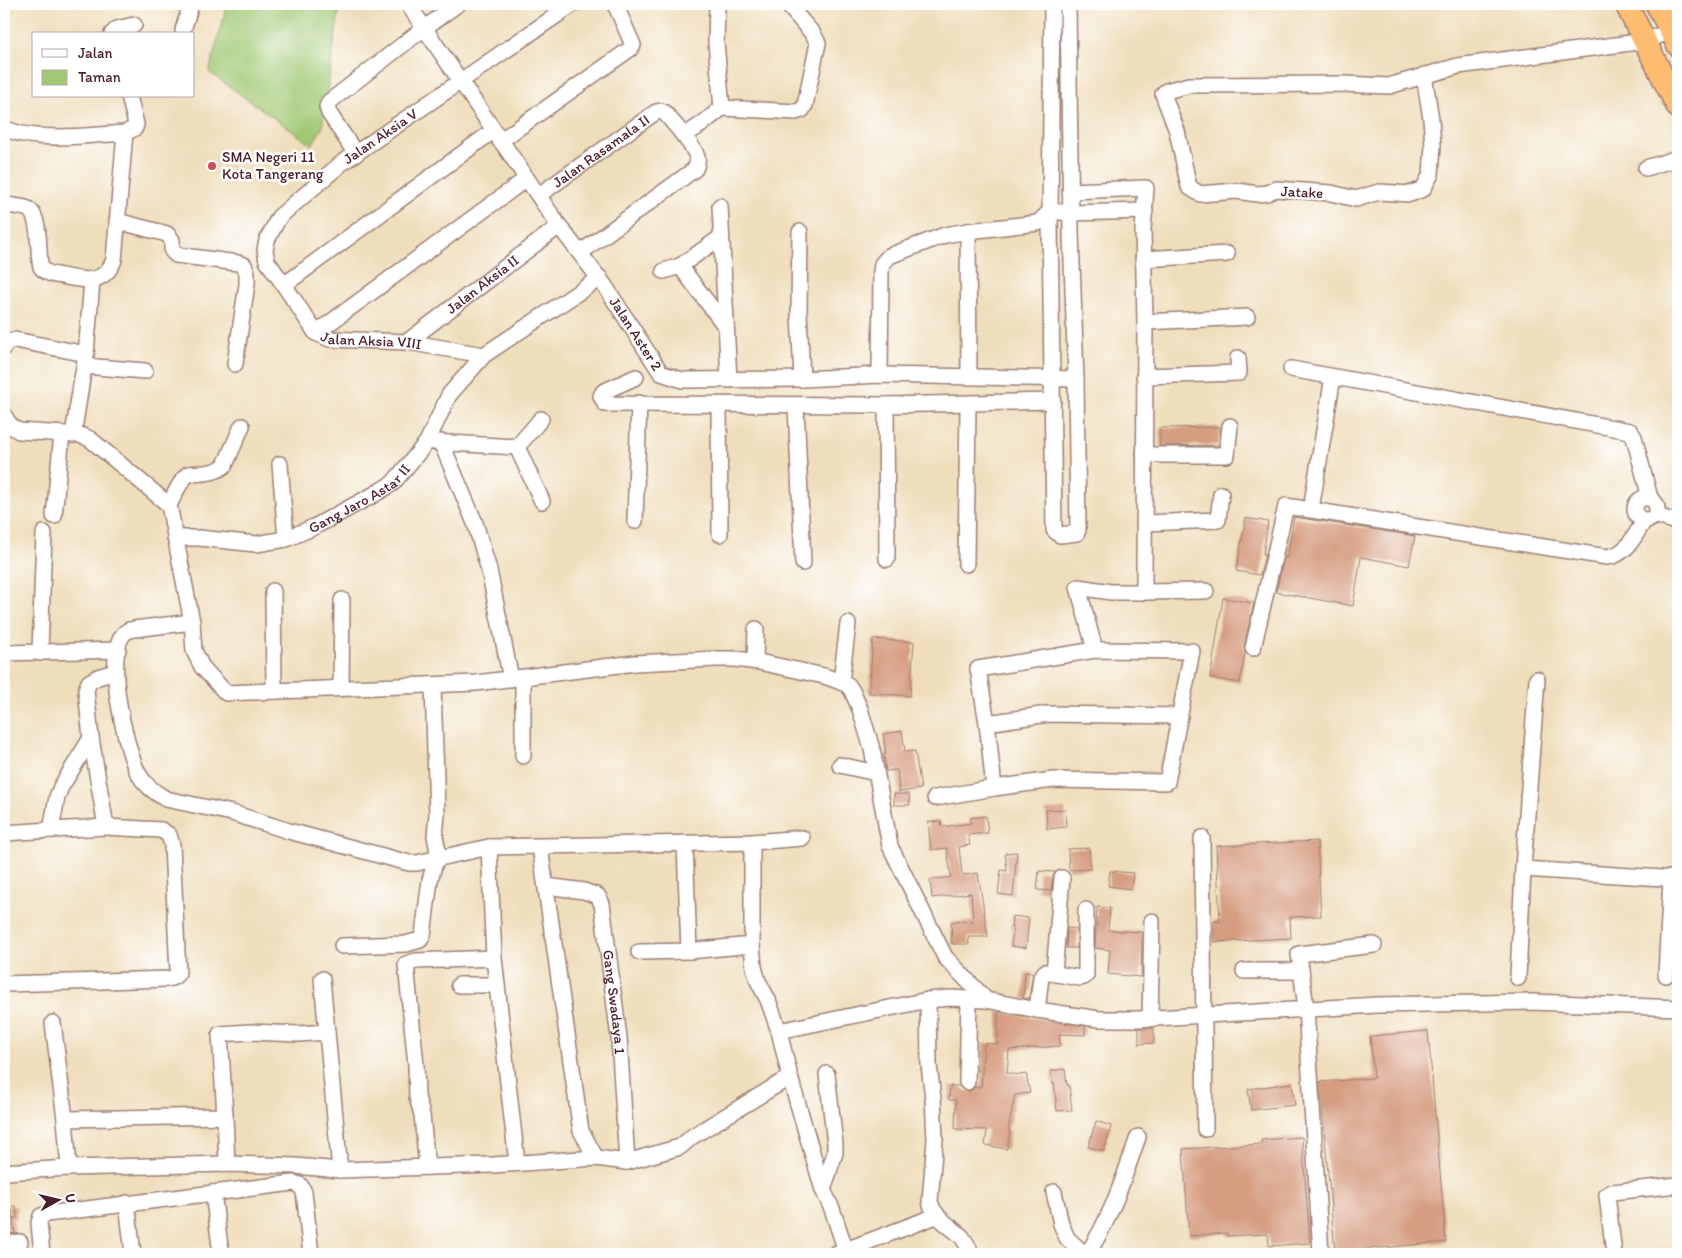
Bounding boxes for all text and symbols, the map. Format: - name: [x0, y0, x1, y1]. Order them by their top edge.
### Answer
- legend: [32, 32, 195, 98]
- text: Jalan: [78, 44, 112, 62]
- text: Taman: [78, 68, 121, 86]
- street label: Jalan Aksia V: [340, 105, 421, 168]
- street label: Jalan Rasamala II: [549, 111, 653, 192]
- place label: SMA Negeri 11 Kota Tangerang: [222, 148, 324, 183]
- marker: SMA Negeri 11 Kota Tangerang: [206, 160, 218, 172]
- street label: Jatake: [1280, 182, 1324, 202]
- street label: Jalan Aksia II: [443, 251, 522, 318]
- street label: Jalan Aster 2: [605, 294, 666, 374]
- street label: Jalan Aksia VIII: [318, 327, 423, 353]
- street label: Gang Jaro Astar II: [305, 460, 414, 537]
- street label: Gang Swadaya 1: [599, 949, 629, 1055]
- north arrow: [32, 1176, 82, 1226]
- text: U: [61, 1192, 79, 1204]

